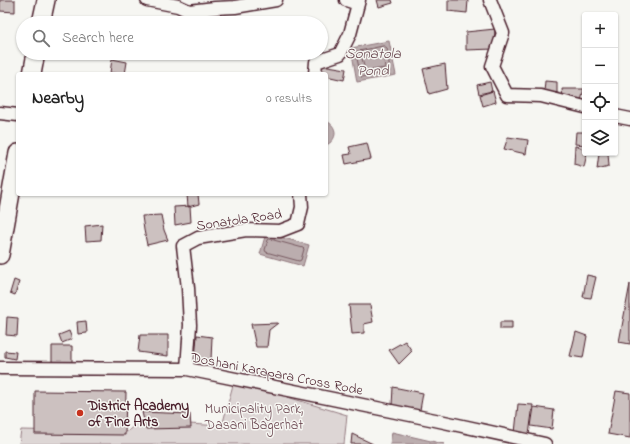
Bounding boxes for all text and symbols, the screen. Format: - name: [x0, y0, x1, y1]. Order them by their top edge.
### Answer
- map controls: [582, 12, 618, 156]
- button: +: [582, 12, 618, 48]
- search box: [16, 16, 328, 60]
- icon: search: [30, 27, 52, 49]
- text: Search here: [62, 27, 134, 49]
- water label: Sonatola Pond: [345, 43, 402, 82]
- button: −: [582, 48, 618, 84]
- button: locate: [582, 84, 618, 120]
- text: Nearby: [32, 86, 84, 111]
- text: 0 results: [266, 89, 312, 108]
- button: layers: [582, 120, 618, 156]
- street label: Sonatola Road: [195, 204, 283, 237]
- street label: Doshani Karapara Cross Rode: [188, 347, 365, 402]
- place label: District Academy of Fine Arts: [87, 396, 189, 433]
- park label: Municipality Park, Dasani Bagerhat: [204, 399, 303, 437]
- marker: District Academy of Fine Arts: [75, 408, 85, 418]

